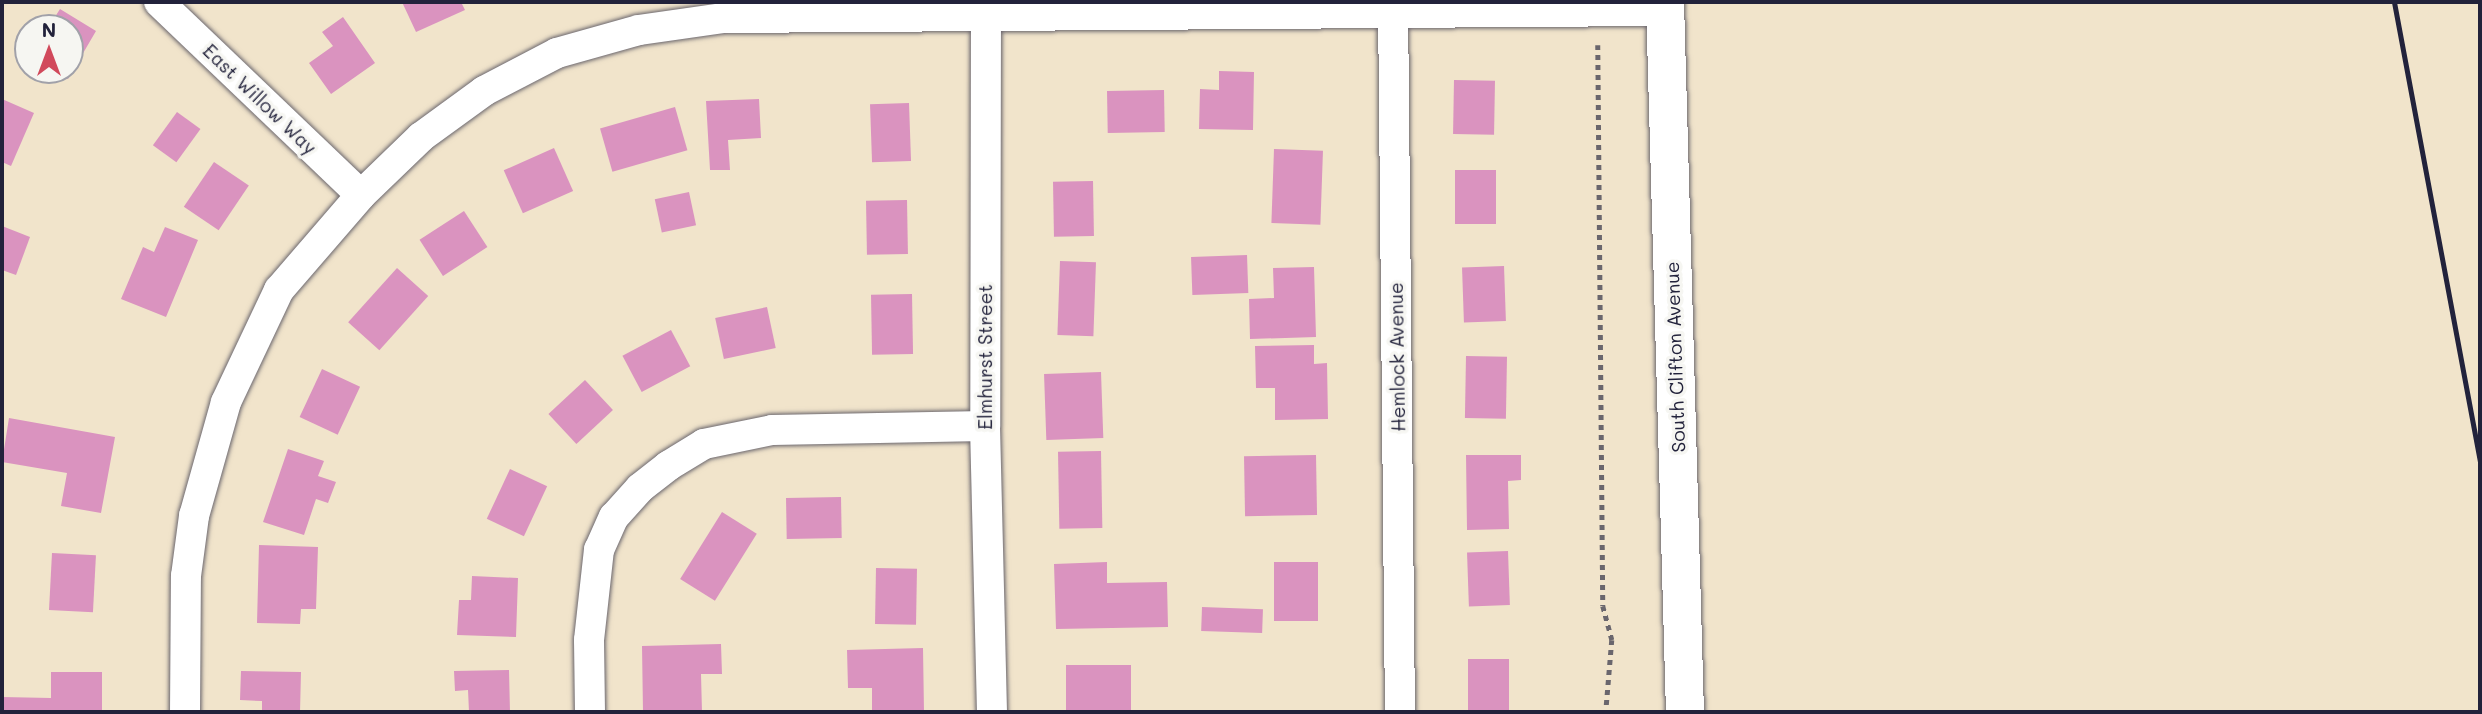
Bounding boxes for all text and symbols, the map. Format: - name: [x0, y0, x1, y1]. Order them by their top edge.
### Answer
- north arrow: [14, 14, 84, 84]
- text: N: [42, 17, 56, 42]
- street label: East Willow Way: [199, 39, 321, 159]
- street label: South Clifton Avenue: [1660, 261, 1690, 453]
- street label: Hemlock Avenue: [1384, 282, 1410, 432]
- street label: Elmhurst Street: [974, 284, 996, 430]

